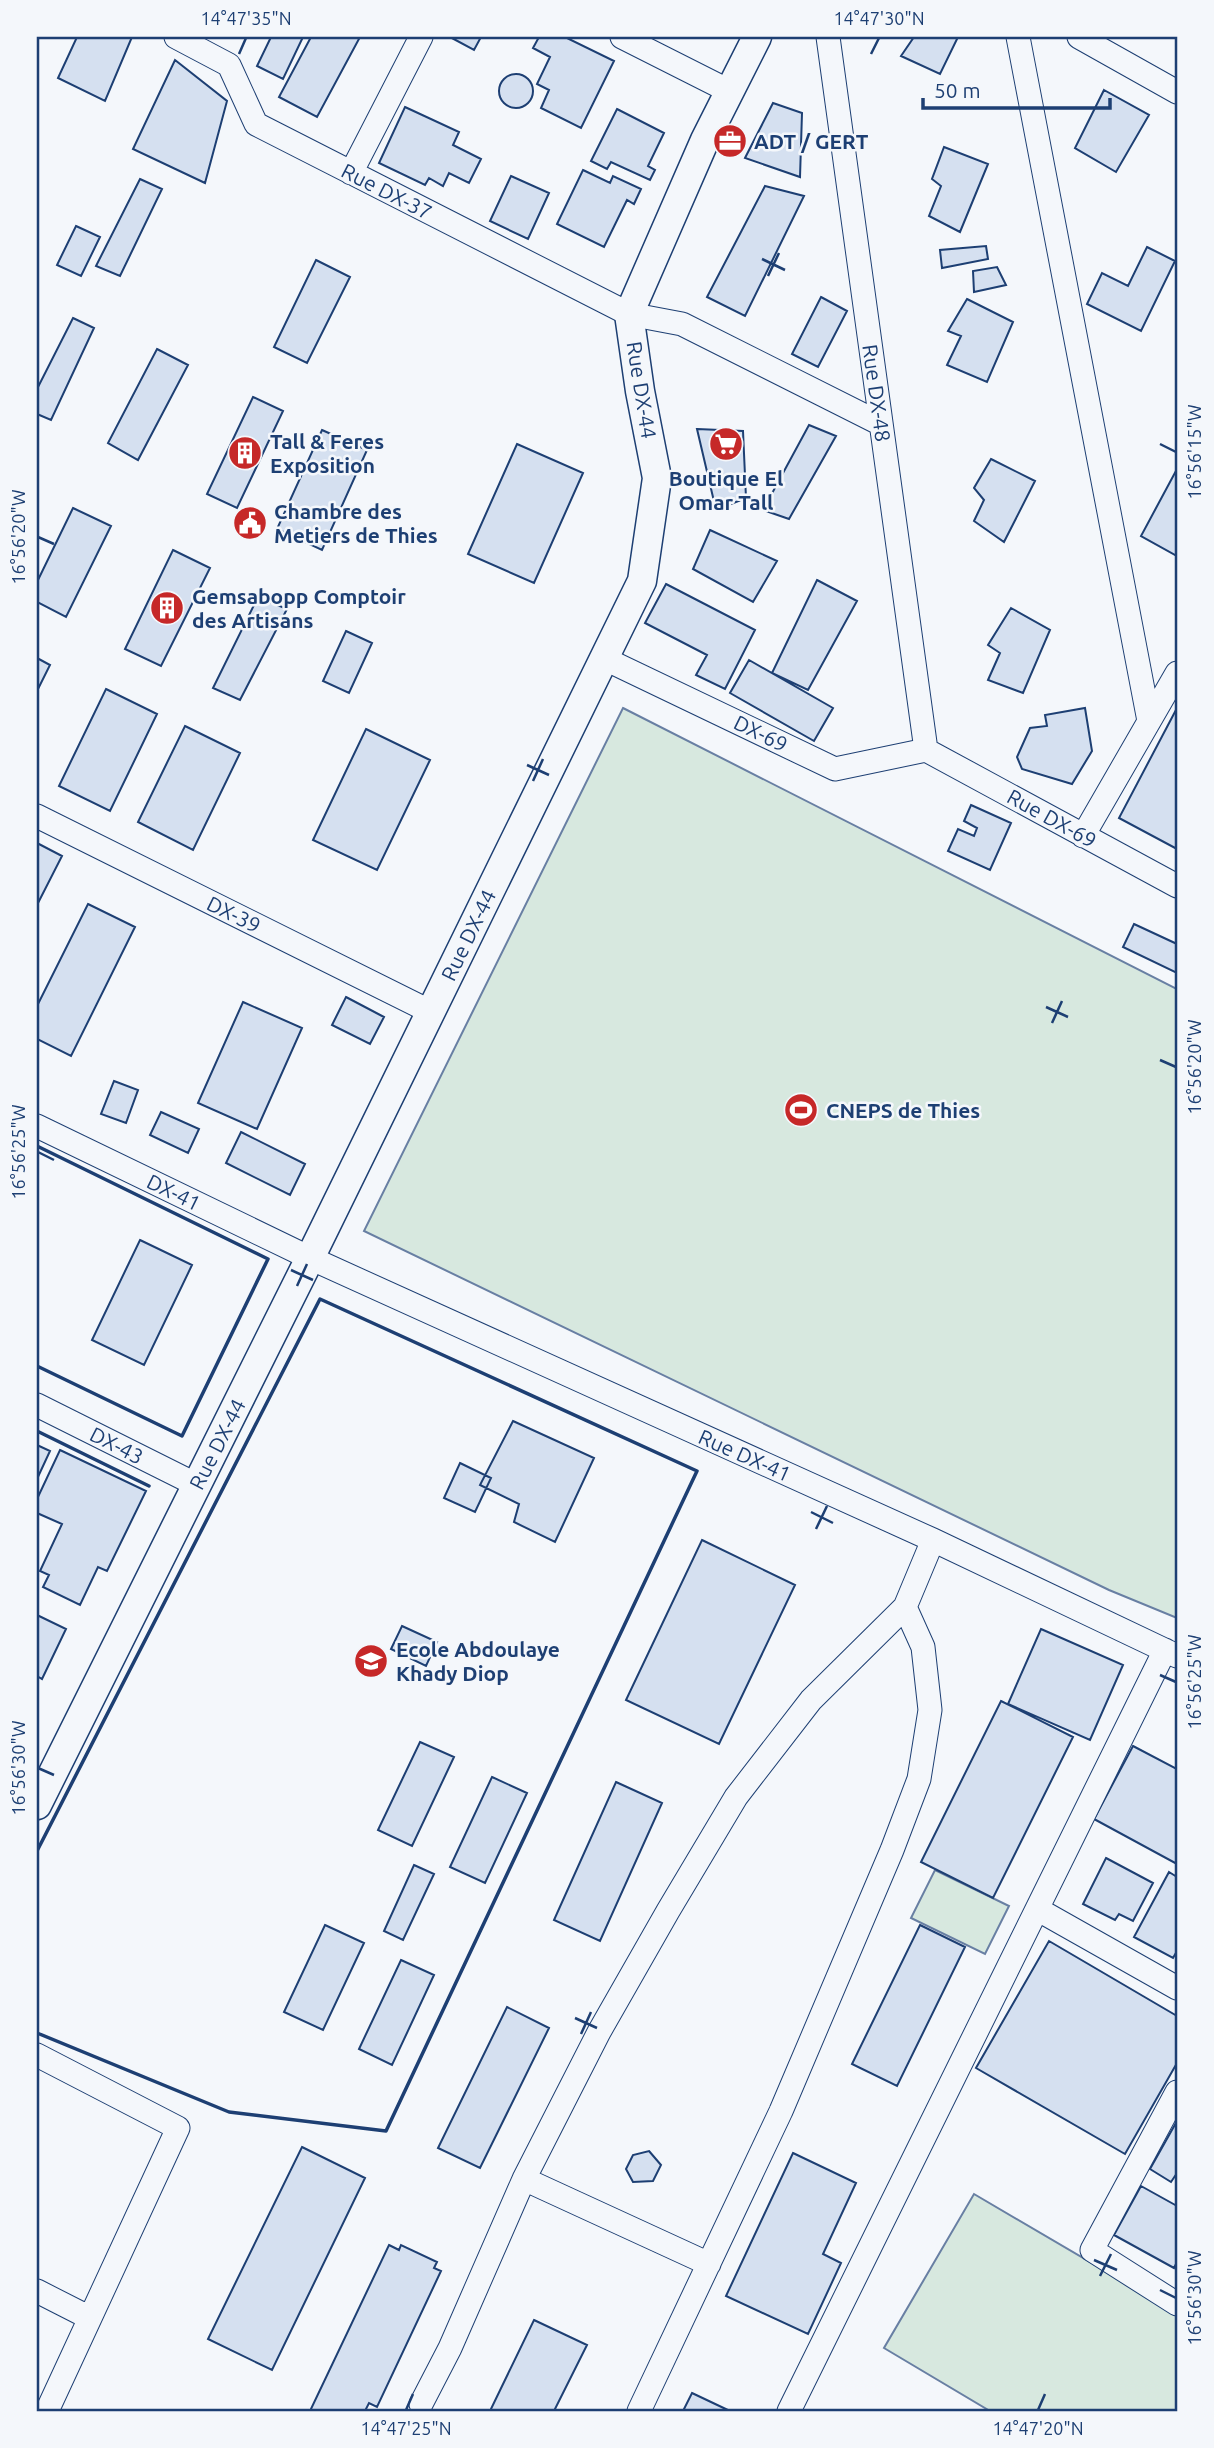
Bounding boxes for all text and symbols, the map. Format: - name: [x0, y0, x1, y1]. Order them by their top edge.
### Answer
- text: 14°47'35"N: [200, 8, 292, 28]
- text: 14°47'30"N: [833, 8, 925, 28]
- scale bar: [923, 66, 1111, 110]
- text: 50 m: [934, 78, 981, 102]
- office icon: ADT / GERT: [711, 122, 749, 160]
- place label: ADT / GERT: [754, 129, 869, 153]
- street label: Rue DX-37: [338, 158, 436, 224]
- street label: Rue DX-44: [622, 340, 662, 440]
- street label: Rue DX-48: [858, 343, 896, 443]
- text: 16°56'15"W: [1184, 404, 1204, 500]
- supermarket icon: Boutique El Omar Tall: [707, 425, 745, 463]
- place label: Tall & Feres Exposition: [270, 429, 384, 477]
- building icon: Tall & Feres Exposition: [226, 434, 264, 472]
- place label: Boutique El Omar Tall: [669, 466, 783, 514]
- text: 16°56'20"W: [8, 489, 28, 585]
- place label: Chambre des Metiers de Thies: [274, 499, 438, 547]
- public building icon: Chambre des Metiers de Thies: [231, 504, 269, 542]
- place label: Gemsabopp Comptoir des Artisans: [192, 584, 406, 632]
- building icon: Gemsabopp Comptoir des Artisans: [148, 589, 186, 627]
- street label: DX-69: [730, 710, 792, 756]
- street label: Rue DX-69: [1003, 784, 1101, 852]
- street label: Rue DX-44: [436, 886, 500, 984]
- street label: DX-39: [203, 891, 265, 937]
- text: 16°56'20"W: [1184, 1019, 1204, 1115]
- sports icon: CNEPS de Thies: [782, 1091, 820, 1129]
- place label: CNEPS de Thies: [826, 1098, 980, 1122]
- text: 16°56'25"W: [8, 1104, 28, 1200]
- street label: DX-41: [143, 1169, 205, 1215]
- street label: Rue DX-44: [184, 1395, 250, 1493]
- street label: DX-43: [86, 1421, 148, 1469]
- street label: Rue DX-41: [695, 1424, 795, 1486]
- text: 16°56'25"W: [1184, 1634, 1204, 1730]
- place label: Ecole Abdoulaye Khady Diop: [396, 1637, 560, 1685]
- school or university icon: Ecole Abdoulaye Khady Diop: [352, 1642, 390, 1680]
- text: 16°56'30"W: [8, 1720, 28, 1816]
- text: 16°56'30"W: [1184, 2250, 1204, 2346]
- text: 14°47'25"N: [360, 2418, 452, 2438]
- text: 14°47'20"N: [992, 2418, 1084, 2438]

